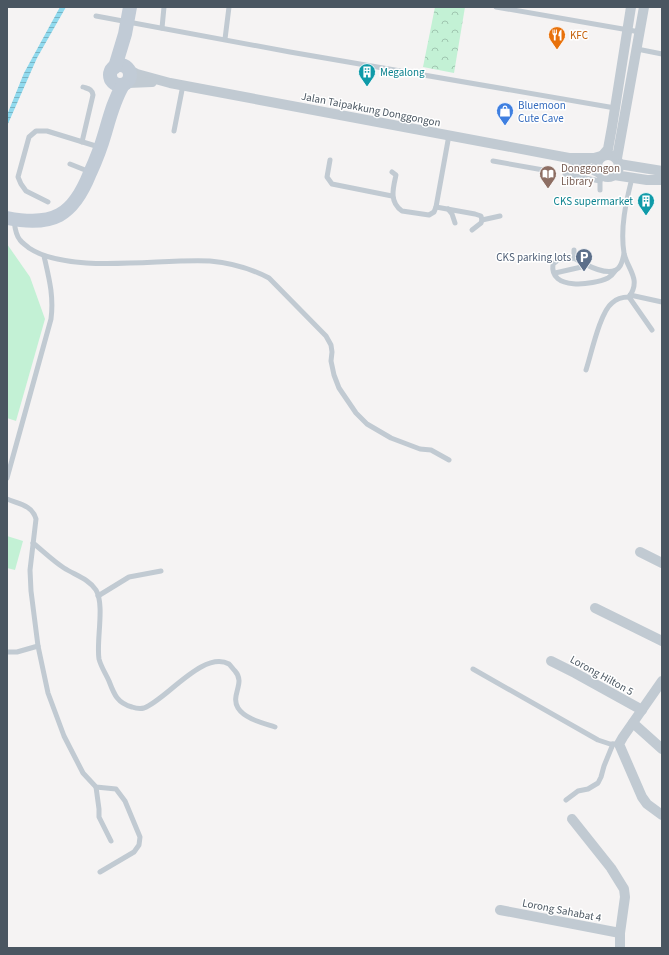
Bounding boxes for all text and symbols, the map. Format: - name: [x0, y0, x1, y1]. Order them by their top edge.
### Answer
- restaurant icon: KFC: [547, 25, 567, 50]
- place label: KFC: [570, 28, 588, 43]
- building icon: Megalong: [357, 62, 377, 87]
- place label: Megalong: [380, 65, 425, 80]
- street label: Jalan Taipakkung Donggongon: [300, 89, 442, 130]
- place label: Bluemoon Cute Cave: [518, 98, 566, 126]
- shop icon: Bluemoon Cute Cave: [495, 101, 515, 126]
- place label: Donggongon Library: [561, 161, 620, 189]
- library icon: Donggongon Library: [538, 164, 558, 189]
- building icon: CKS supermarket: [636, 191, 656, 216]
- place label: CKS supermarket: [554, 194, 633, 209]
- parking icon: CKS parking lots: [574, 247, 594, 272]
- place label: CKS parking lots: [496, 250, 571, 265]
- street label: Lorong Hilton 5: [567, 652, 636, 699]
- street label: Lorong Sahabat 4: [521, 895, 603, 926]

